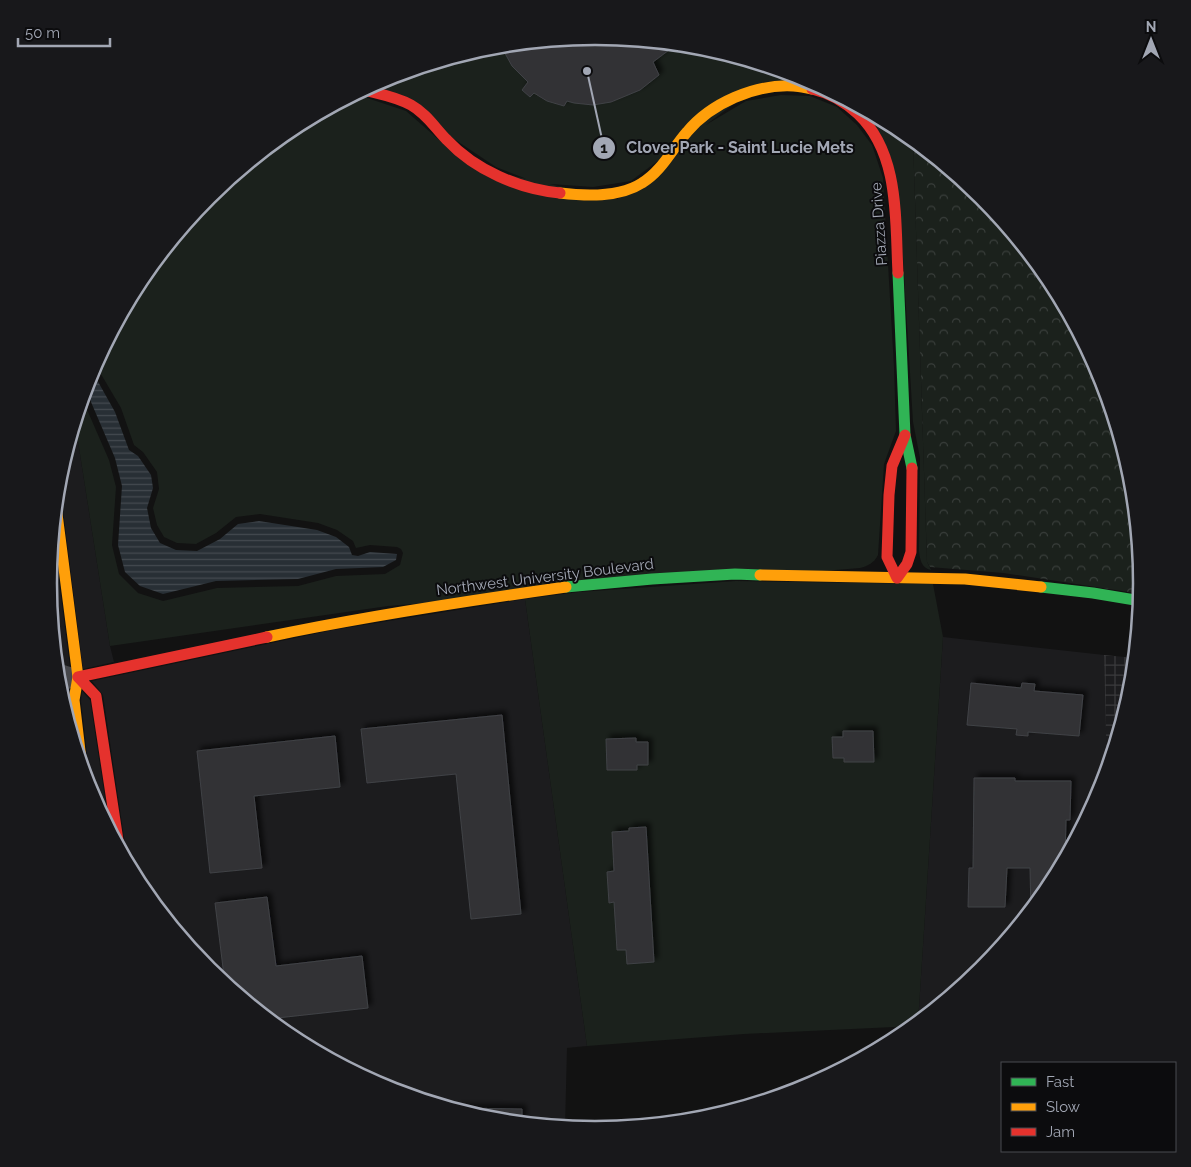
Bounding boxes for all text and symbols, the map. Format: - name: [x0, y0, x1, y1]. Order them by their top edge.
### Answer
- scale bar: [18, 15, 110, 47]
- north arrow: [1126, 15, 1176, 65]
- text: N: [1146, 19, 1156, 35]
- text: 50 m: [25, 24, 60, 42]
- callout: Clover Park - Saint Lucie Mets: [591, 132, 864, 163]
- text: Clover Park - Saint Lucie Mets: [626, 138, 854, 157]
- text: 1: [600, 139, 608, 157]
- street label: Piazza Drive: [867, 182, 891, 266]
- street label: Northwest University Boulevard: [435, 555, 655, 599]
- legend: [1001, 1062, 1176, 1152]
- text: Fast: [1046, 1073, 1074, 1091]
- text: Slow: [1046, 1098, 1080, 1116]
- text: Jam: [1046, 1123, 1075, 1141]

